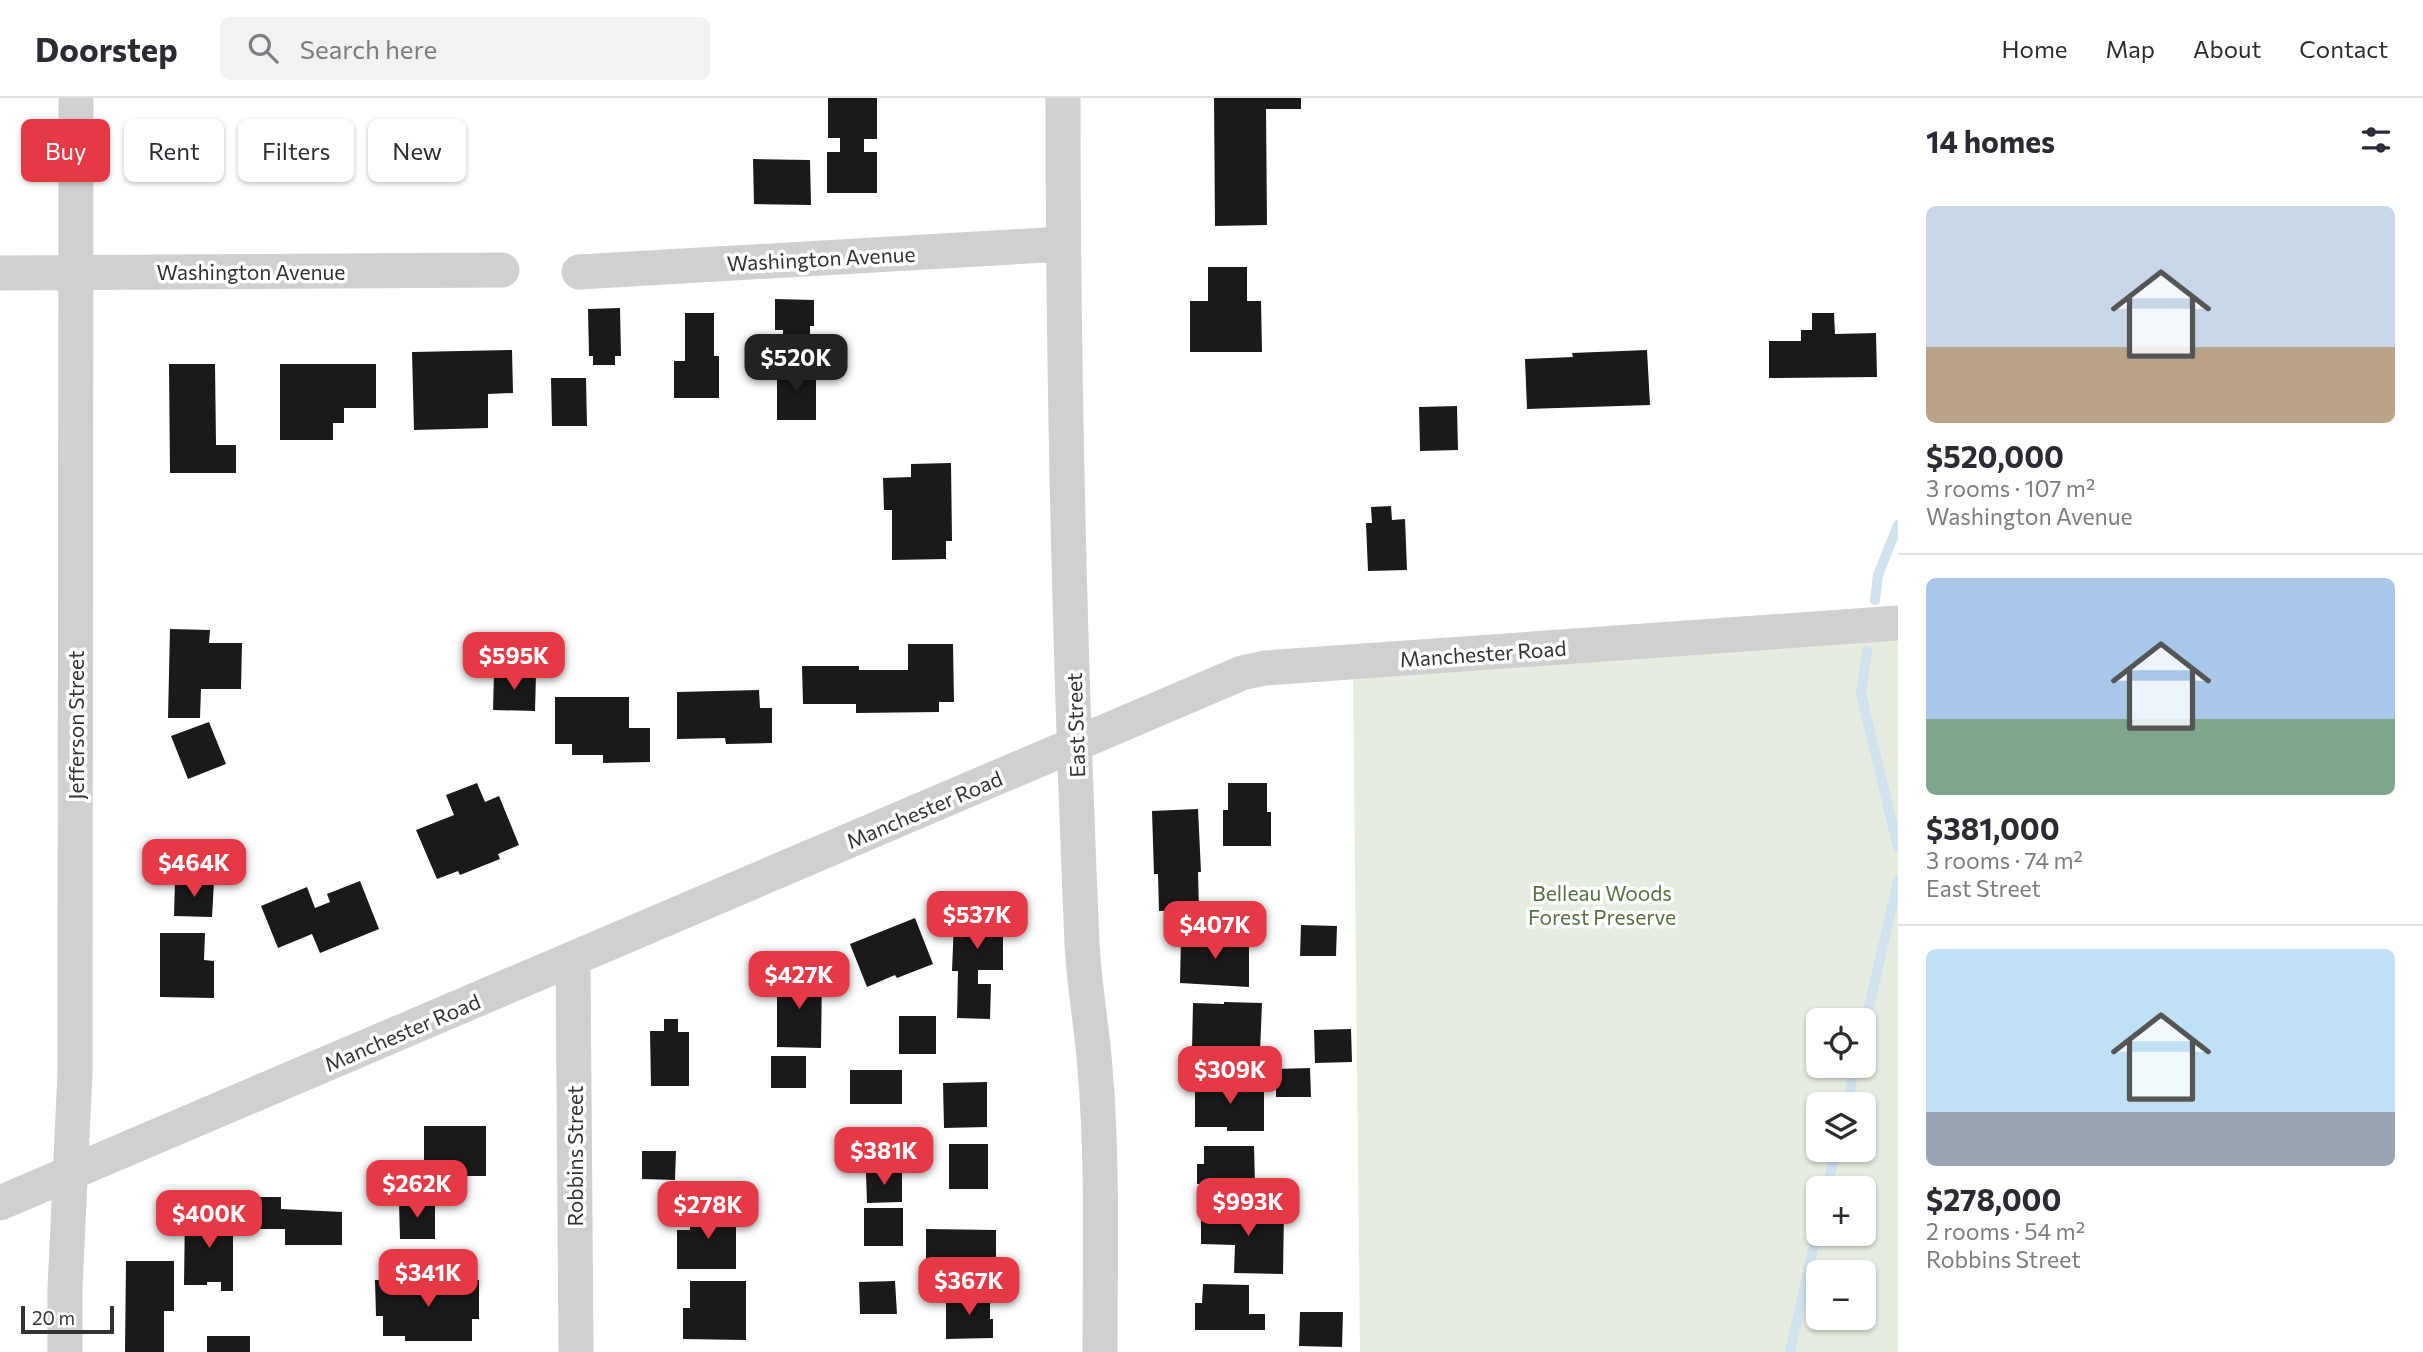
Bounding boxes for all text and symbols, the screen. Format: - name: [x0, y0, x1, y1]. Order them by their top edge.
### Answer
- search box: [220, 17, 710, 80]
- text: Doorstep: [35, 28, 178, 69]
- icon: search: [244, 29, 282, 67]
- text: Search here: [300, 33, 437, 64]
- text: Home: [2002, 34, 2068, 63]
- text: Map: [2106, 34, 2155, 63]
- text: About: [2193, 34, 2261, 63]
- text: Contact: [2299, 34, 2388, 63]
- chip: Buy: [21, 119, 110, 182]
- chip: Rent: [124, 119, 224, 182]
- chip: Filters: [238, 119, 354, 182]
- chip: New: [368, 119, 466, 182]
- icon: filters: [2357, 121, 2395, 159]
- text: 14 homes: [1926, 122, 2055, 159]
- street label: Washington Avenue: [726, 241, 916, 275]
- icon: home: [2098, 251, 2224, 377]
- street label: Washington Avenue: [157, 259, 345, 284]
- pin: $520K: [747, 334, 845, 394]
- text: $520K: [761, 343, 831, 371]
- text: $520,000: [1926, 437, 2064, 474]
- text: 3 rooms · 107 m²: [1926, 474, 2095, 502]
- text: Washington Avenue: [1926, 502, 2133, 530]
- icon: home: [2098, 623, 2224, 749]
- pin: $595K: [465, 632, 563, 692]
- street label: Manchester Road: [1399, 635, 1567, 671]
- text: $595K: [479, 641, 549, 669]
- street label: Jefferson Street: [63, 650, 88, 800]
- street label: East Street: [1061, 672, 1089, 778]
- street label: Manchester Road: [842, 765, 1006, 853]
- text: $381,000: [1926, 809, 2060, 846]
- pin: $464K: [145, 840, 243, 899]
- text: 3 rooms · 74 m²: [1926, 846, 2083, 874]
- text: $464K: [158, 848, 230, 876]
- text: East Street: [1926, 874, 2041, 902]
- park label: Belleau Woods Forest Preserve: [1528, 880, 1676, 929]
- pin: $537K: [928, 892, 1026, 951]
- text: $537K: [943, 900, 1011, 928]
- pin: $407K: [1166, 902, 1264, 961]
- text: $407K: [1179, 910, 1251, 938]
- pin: $427K: [750, 951, 848, 1011]
- text: $427K: [765, 960, 833, 988]
- street label: Manchester Road: [320, 988, 484, 1076]
- icon: home: [2098, 994, 2224, 1120]
- map controls: [1806, 1008, 1876, 1330]
- button: locate: [1806, 1008, 1876, 1078]
- pin: $309K: [1181, 1046, 1279, 1106]
- text: $309K: [1194, 1055, 1266, 1083]
- street label: Robbins Street: [562, 1085, 587, 1227]
- button: layers: [1806, 1092, 1876, 1162]
- pin: $381K: [835, 1128, 933, 1187]
- text: $381K: [850, 1136, 918, 1164]
- pin: $262K: [368, 1160, 466, 1220]
- text: $262K: [382, 1169, 452, 1197]
- button: +: [1806, 1176, 1876, 1246]
- pin: $993K: [1199, 1178, 1297, 1238]
- text: $278,000: [1926, 1180, 2061, 1217]
- pin: $278K: [659, 1182, 757, 1241]
- text: $993K: [1213, 1187, 1283, 1215]
- pin: $400K: [160, 1190, 258, 1250]
- text: $278K: [674, 1190, 742, 1218]
- text: $400K: [172, 1199, 246, 1227]
- text: 2 rooms · 54 m²: [1926, 1217, 2085, 1245]
- text: Robbins Street: [1926, 1245, 2081, 1273]
- pin: $341K: [379, 1250, 477, 1309]
- text: $341K: [395, 1258, 461, 1286]
- pin: $367K: [920, 1258, 1018, 1317]
- button: −: [1806, 1260, 1876, 1330]
- text: $367K: [934, 1266, 1004, 1294]
- scale bar: [21, 1303, 114, 1335]
- text: 20 m: [32, 1306, 75, 1329]

